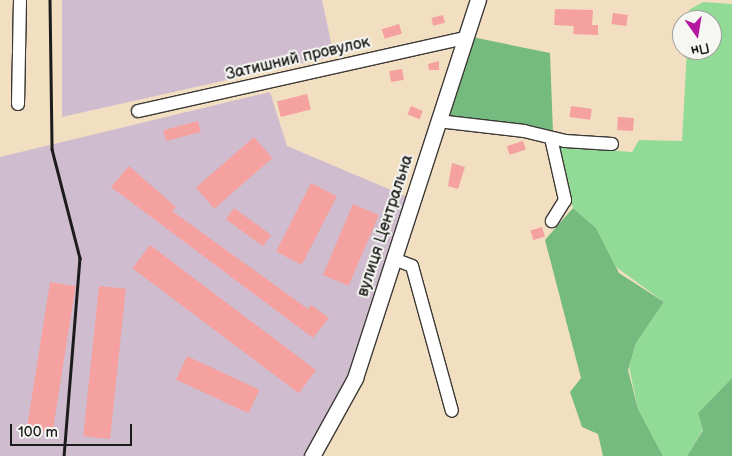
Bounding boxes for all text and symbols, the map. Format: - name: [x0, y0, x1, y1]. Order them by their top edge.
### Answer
- north arrow: [672, 10, 722, 60]
- street label: Затишний провулок: [224, 33, 372, 85]
- text: Пн: [689, 39, 711, 60]
- street label: вулиця Центральна: [354, 153, 418, 299]
- scale bar: [12, 414, 135, 446]
- text: 100 m: [18, 423, 58, 442]

